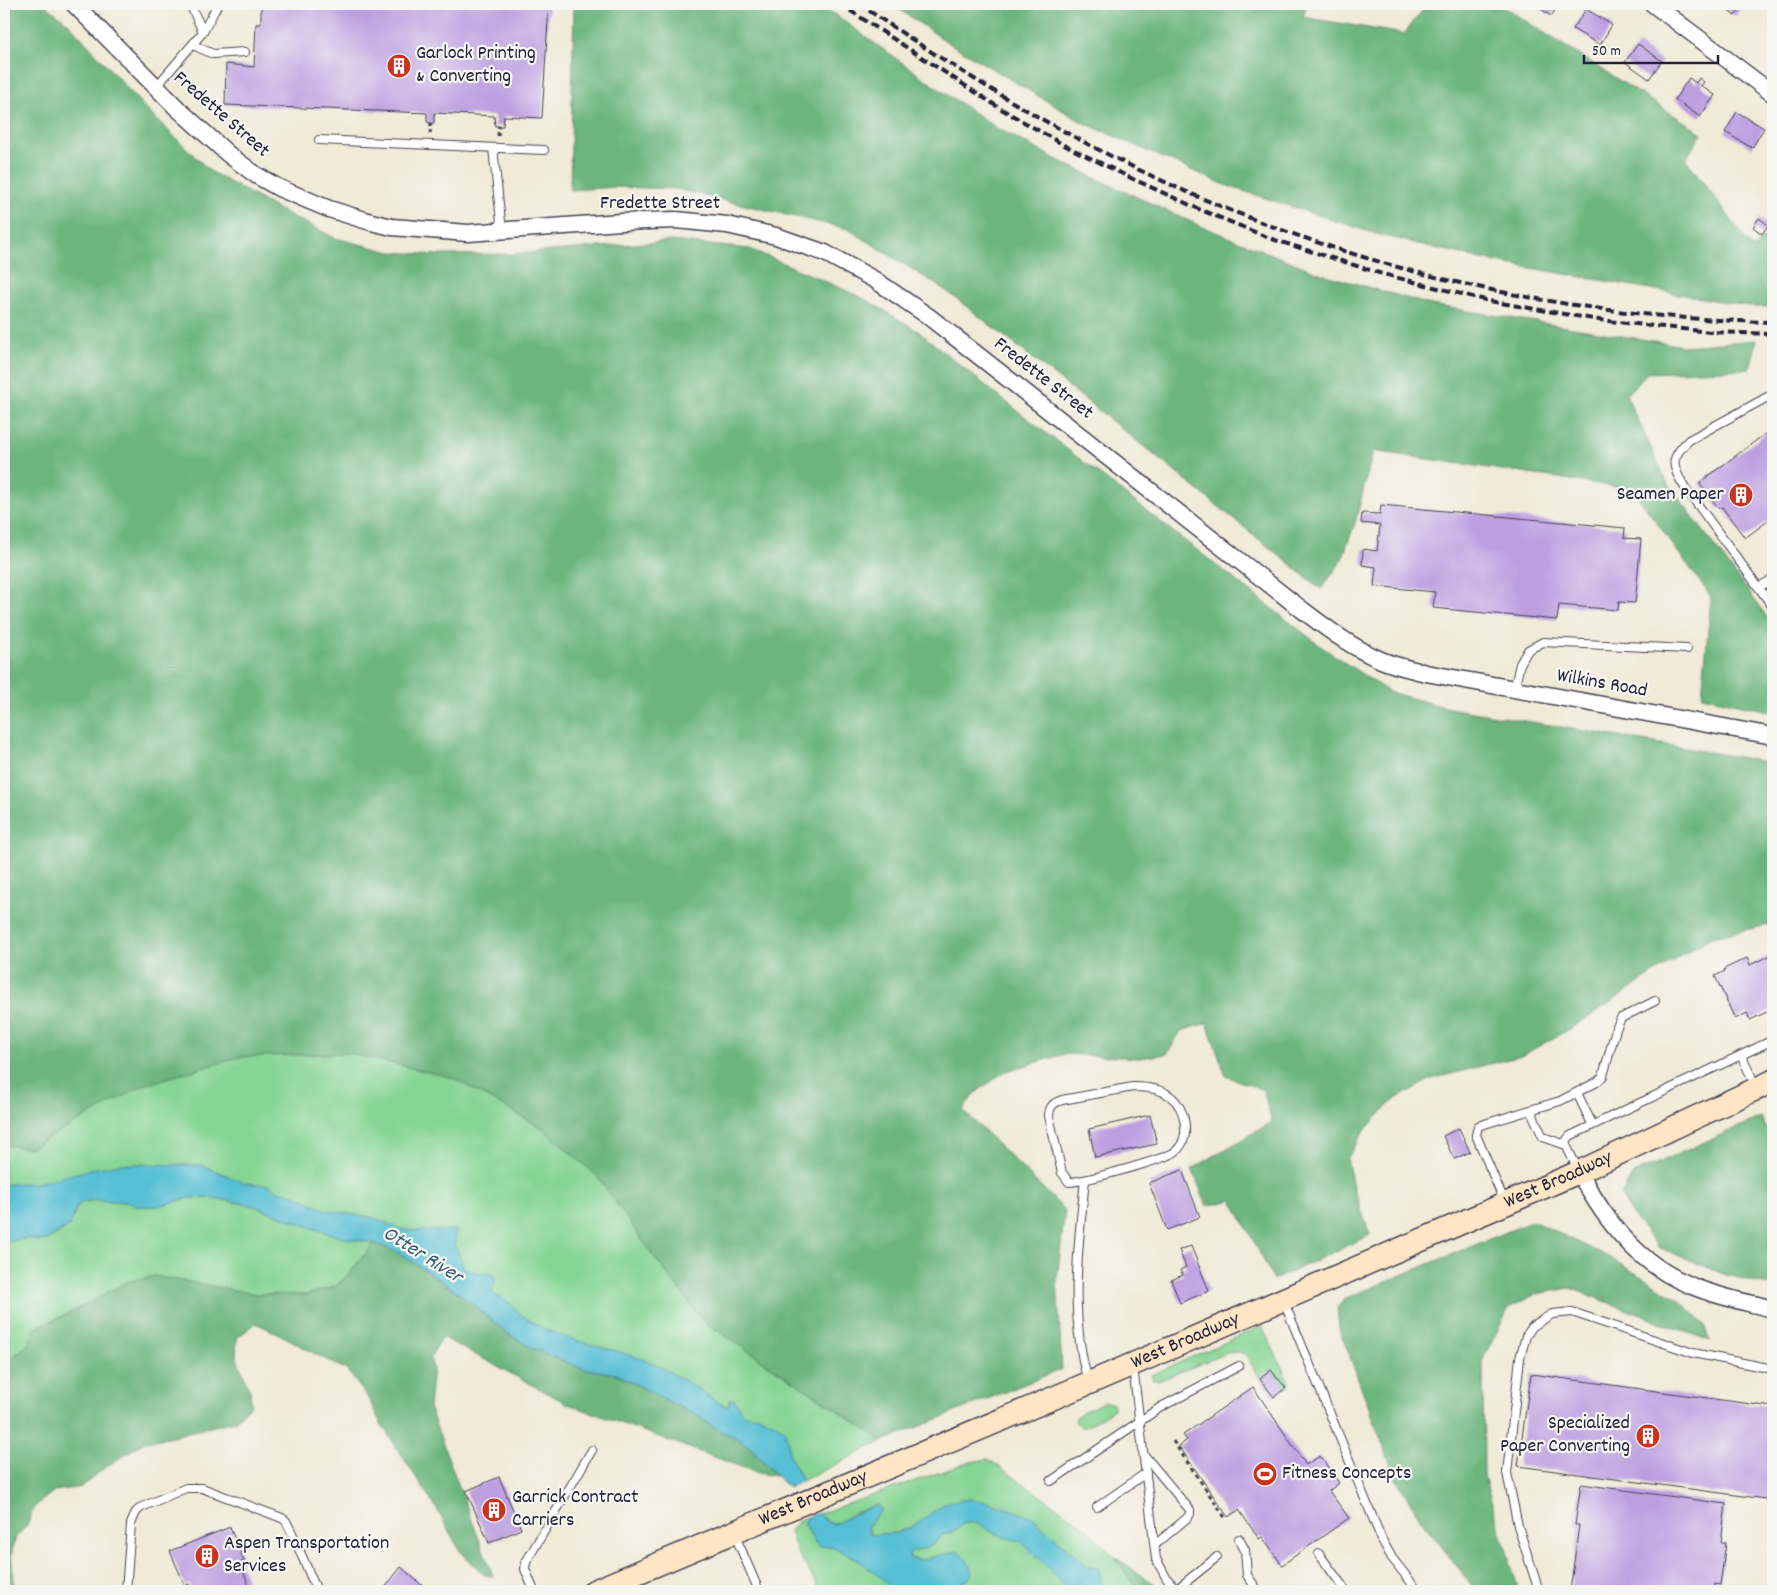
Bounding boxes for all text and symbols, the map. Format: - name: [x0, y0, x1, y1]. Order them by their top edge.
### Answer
- scale bar: [1584, 32, 1718, 64]
- place label: Garlock Printing & Converting: [416, 40, 536, 91]
- text: 50 m: [1592, 41, 1621, 63]
- building icon: Garlock Printing & Converting: [386, 53, 412, 79]
- street label: Fredette Street: [167, 65, 275, 165]
- street label: Fredette Street: [600, 190, 720, 218]
- street label: Fredette Street: [987, 331, 1099, 427]
- place label: Seamen Paper: [1617, 481, 1725, 509]
- building icon: Seamen Paper: [1728, 482, 1754, 508]
- street label: Wilkins Road: [1555, 662, 1649, 706]
- street label: West Broadway: [1500, 1144, 1618, 1217]
- water label: Otter River: [376, 1220, 470, 1294]
- street label: West Broadway: [1127, 1305, 1245, 1377]
- place label: Specialized Paper Converting: [1500, 1410, 1630, 1461]
- building icon: Specialized Paper Converting: [1635, 1423, 1661, 1449]
- place label: Fitness Concepts: [1282, 1460, 1411, 1488]
- sports icon: Fitness Concepts: [1252, 1461, 1278, 1487]
- street label: West Broadway: [755, 1463, 873, 1534]
- place label: Garrick Contract Carriers: [512, 1484, 638, 1535]
- building icon: Garrick Contract Carriers: [481, 1497, 507, 1523]
- place label: Aspen Transportation Services: [224, 1530, 389, 1581]
- building icon: Aspen Transportation Services: [194, 1543, 220, 1569]

